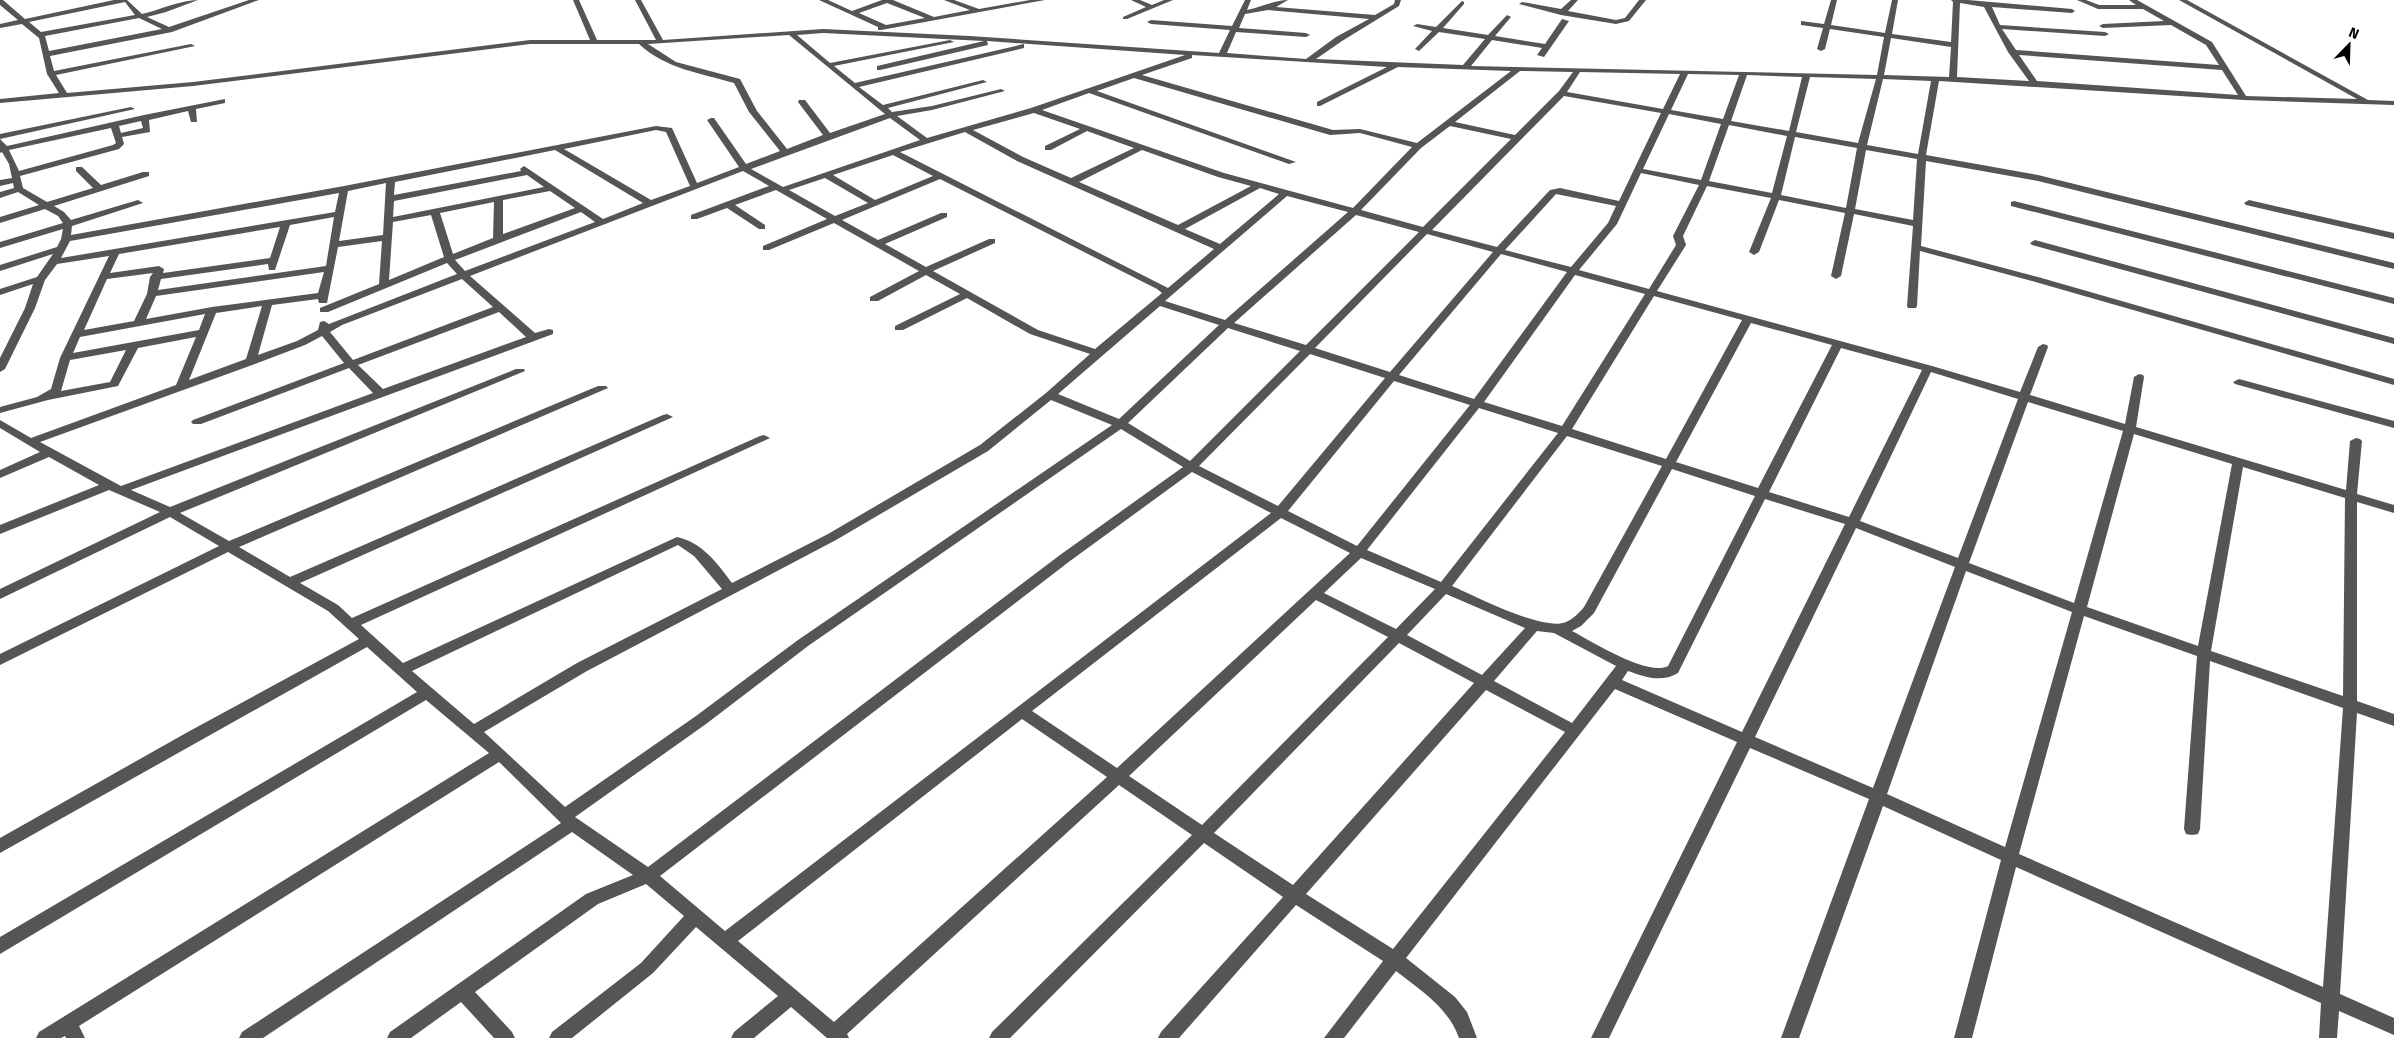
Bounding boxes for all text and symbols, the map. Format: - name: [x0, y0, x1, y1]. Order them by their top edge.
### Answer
- north arrow: [2324, 20, 2374, 70]
- text: N: [2346, 24, 2361, 43]

